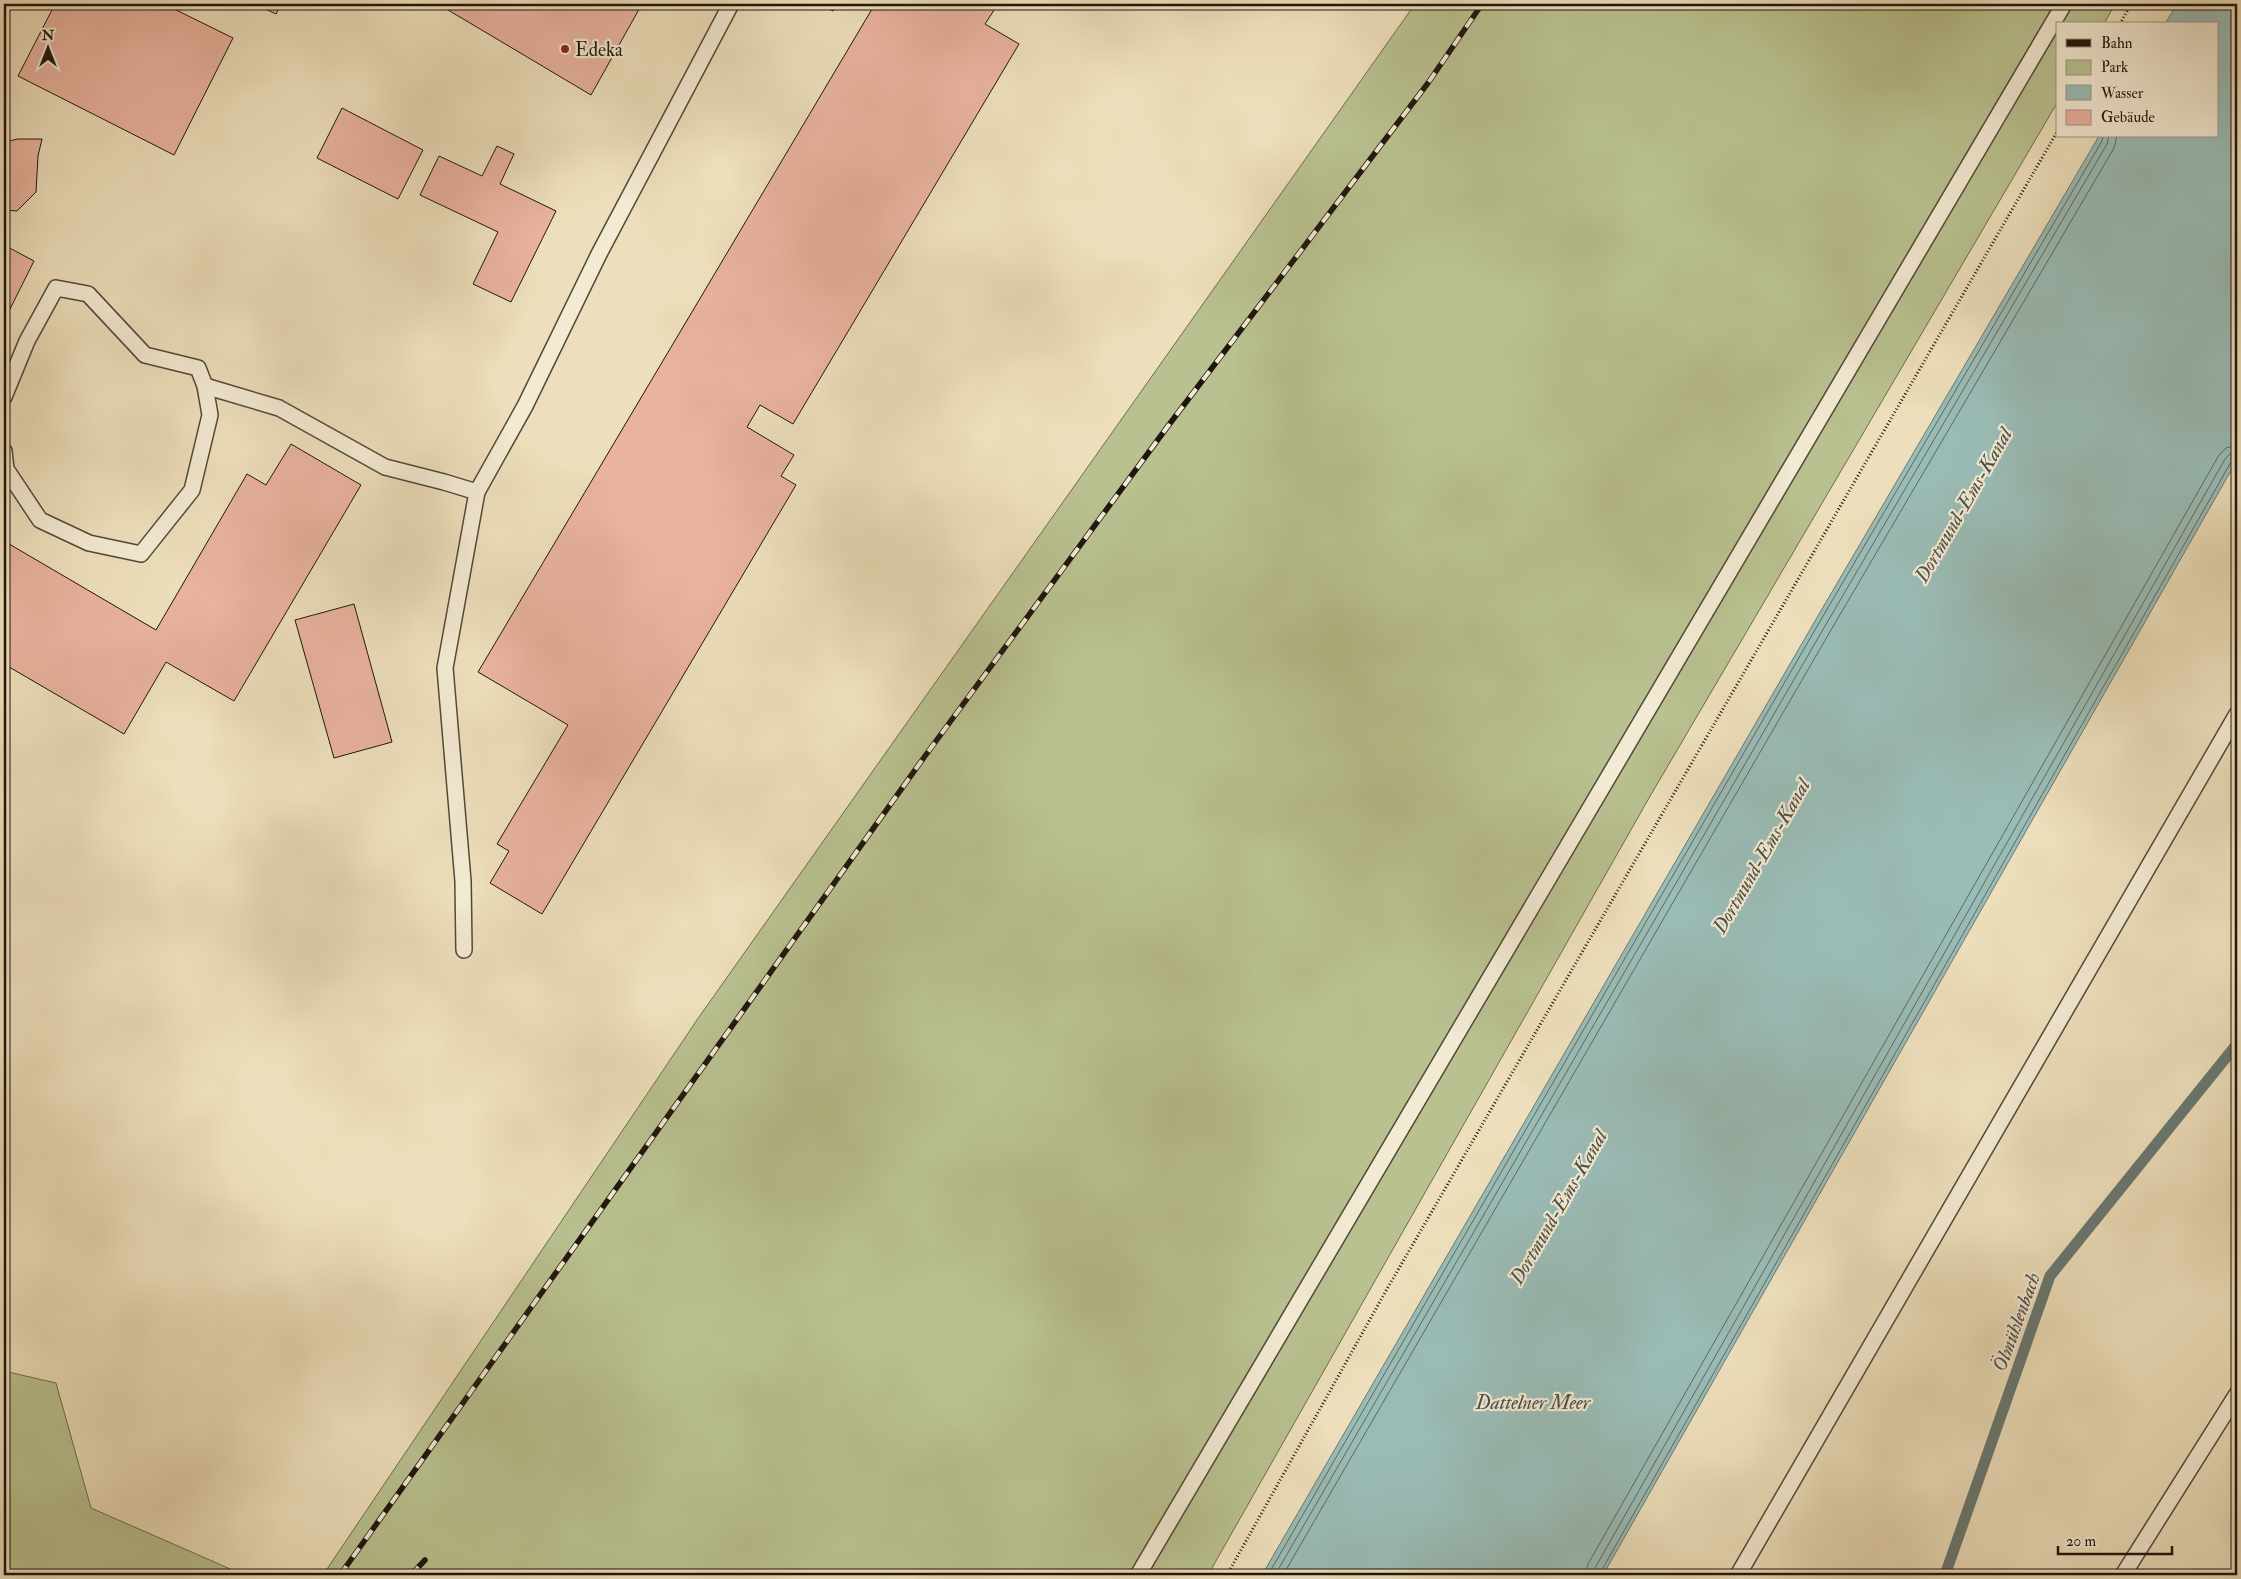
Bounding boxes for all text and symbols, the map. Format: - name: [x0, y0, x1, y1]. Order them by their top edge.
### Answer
- north arrow: [22, 22, 72, 72]
- legend: [2056, 22, 2218, 138]
- text: N: [41, 27, 55, 44]
- text: Bahn: [2101, 34, 2133, 53]
- place label: Edeka: [575, 38, 623, 62]
- marker: Edeka: [559, 43, 571, 55]
- text: Park: [2101, 58, 2128, 77]
- text: Wasser: [2100, 84, 2144, 103]
- text: Gebäude: [2101, 108, 2155, 127]
- water label: Dortmund-Ems-Kanal: [1909, 422, 2019, 588]
- water label: Dortmund-Ems-Kanal: [1707, 773, 1817, 939]
- water label: Dortmund-Ems-Kanal: [1504, 1124, 1614, 1290]
- water label: Ölmühlenbach: [1987, 1269, 2046, 1375]
- water label: Dattelner Meer: [1475, 1390, 1592, 1415]
- scale bar: [2058, 1524, 2172, 1556]
- text: 20 m: [2066, 1532, 2096, 1551]

